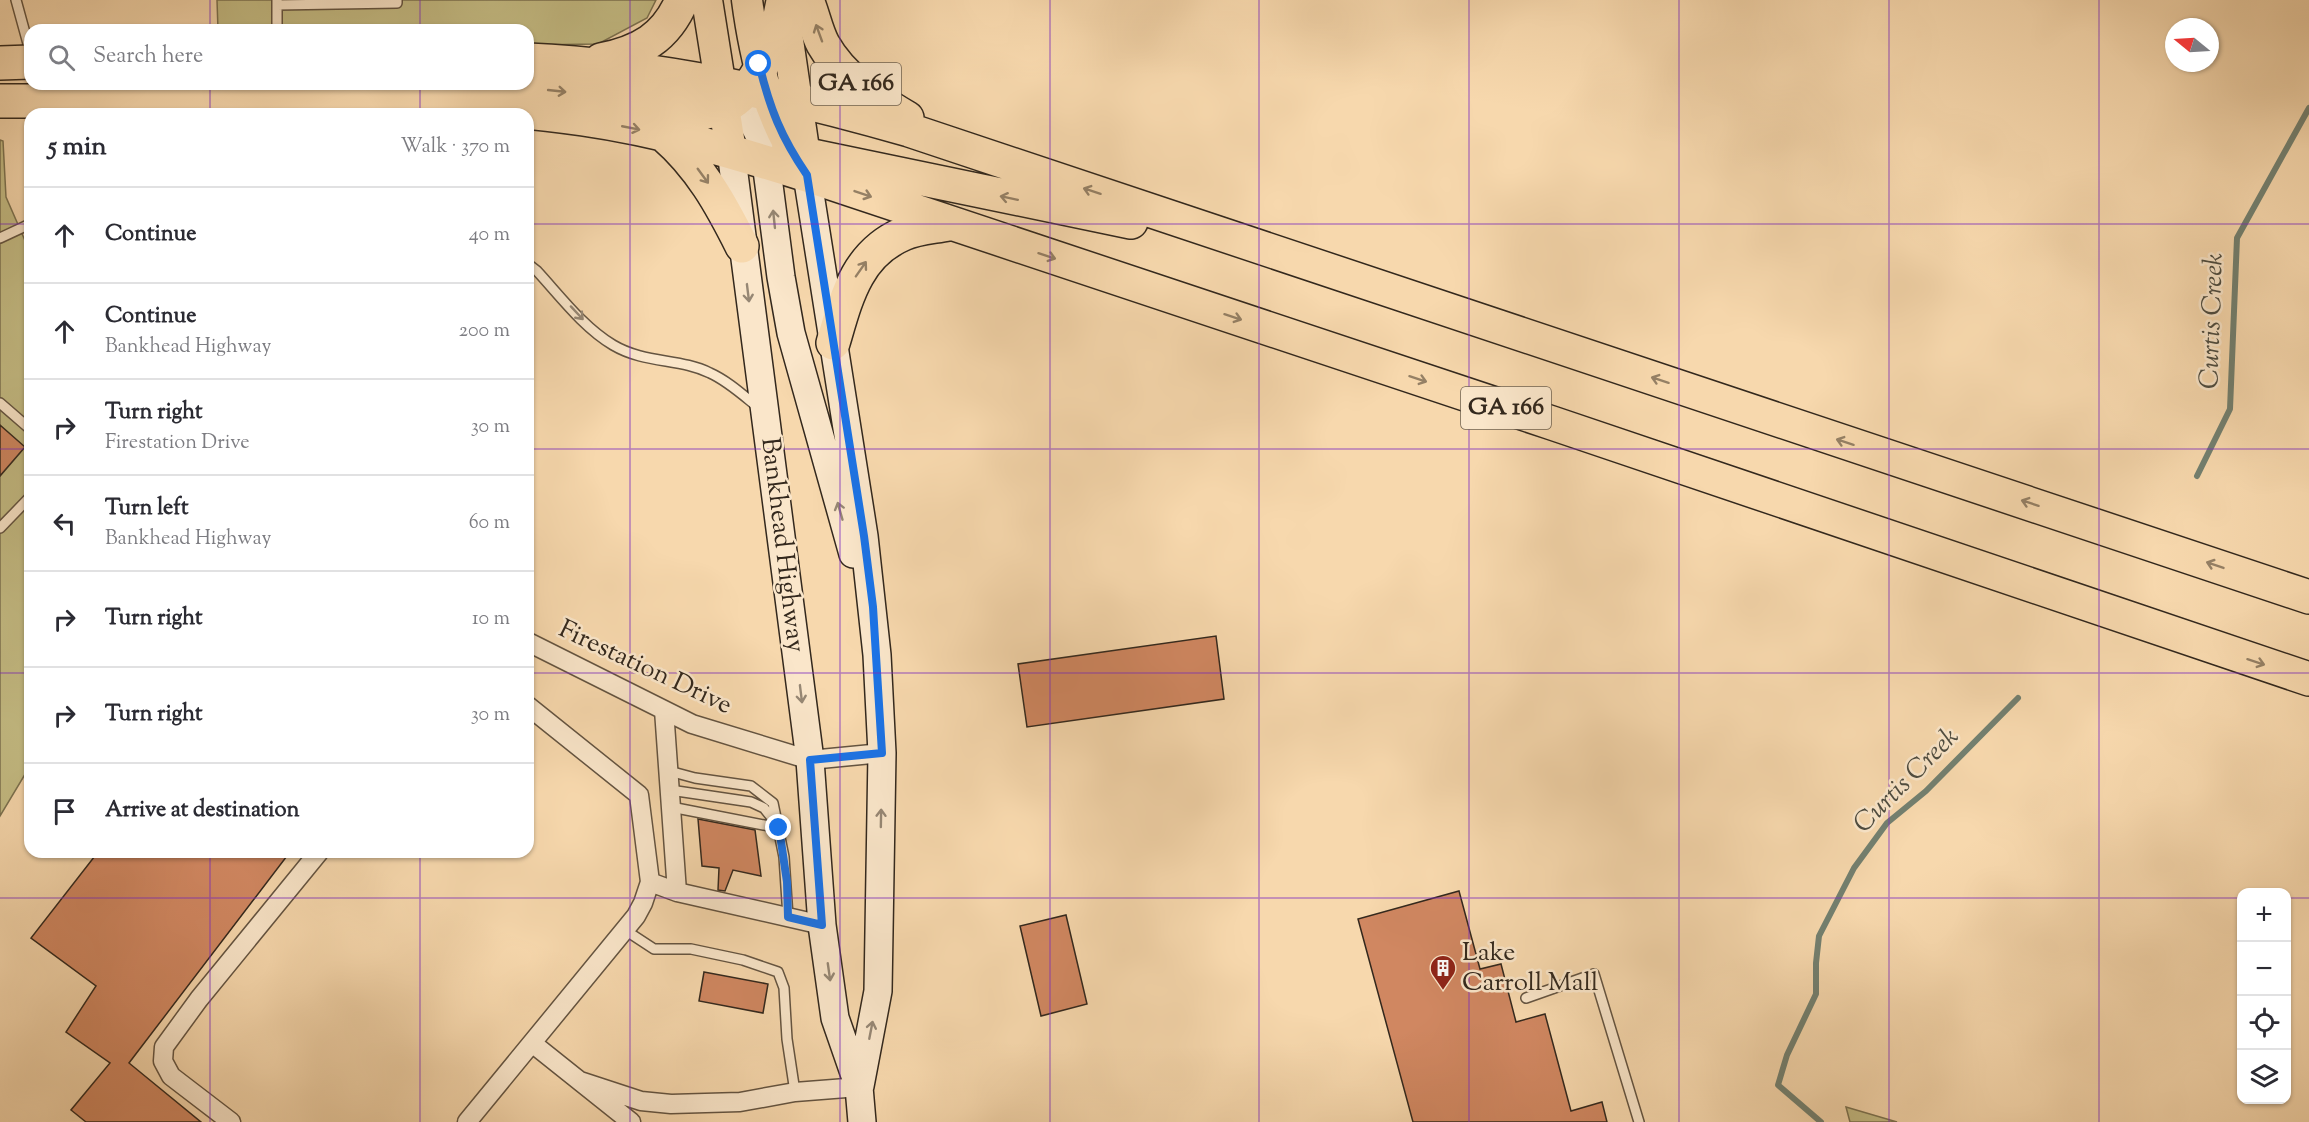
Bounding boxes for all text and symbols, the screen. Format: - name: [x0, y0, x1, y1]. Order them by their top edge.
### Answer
- north arrow: [2165, 18, 2219, 72]
- search box: [24, 24, 534, 90]
- one-way arrow: [812, 24, 823, 42]
- icon: search: [45, 41, 78, 74]
- text: Search here: [93, 41, 203, 73]
- route start: [745, 50, 771, 76]
- road number: GA 166: [811, 63, 901, 105]
- one-way arrow: [546, 86, 566, 97]
- one-way arrow: [621, 123, 640, 134]
- text: 5 min: [48, 129, 107, 166]
- text: Walk · 370 m: [400, 133, 510, 162]
- one-way arrow: [697, 167, 709, 183]
- one-way arrow: [1083, 184, 1102, 195]
- one-way arrow: [853, 190, 872, 201]
- one-way arrow: [999, 192, 1019, 203]
- one-way arrow: [768, 210, 779, 229]
- icon: ahead: [48, 219, 81, 252]
- text: Continue: [105, 219, 196, 251]
- text: 40 m: [469, 221, 510, 250]
- one-way arrow: [1038, 251, 1057, 262]
- water label: Curtis Creek: [2191, 252, 2235, 390]
- one-way arrow: [855, 261, 867, 277]
- one-way arrow: [742, 282, 753, 302]
- text: Continue: [105, 301, 196, 333]
- one-way arrow: [570, 306, 584, 321]
- one-way arrow: [1223, 313, 1242, 324]
- icon: ahead: [48, 315, 81, 348]
- text: 200 m: [459, 317, 510, 346]
- text: Bankhead Highway: [105, 333, 271, 362]
- one-way arrow: [1408, 374, 1427, 385]
- one-way arrow: [1651, 374, 1670, 385]
- road number: GA 166: [1461, 387, 1551, 429]
- text: Turn right: [105, 397, 202, 429]
- icon: right: [48, 411, 81, 444]
- text: 30 m: [471, 413, 510, 442]
- text: Firestation Drive: [105, 429, 249, 458]
- street label: Bankhead Highway: [750, 435, 814, 655]
- one-way arrow: [1836, 435, 1855, 446]
- text: Turn left: [105, 493, 188, 525]
- one-way arrow: [2021, 497, 2040, 508]
- one-way arrow: [834, 502, 845, 521]
- icon: left: [48, 507, 81, 540]
- text: 60 m: [469, 509, 510, 538]
- text: Bankhead Highway: [105, 525, 271, 554]
- one-way arrow: [2206, 559, 2225, 570]
- icon: right: [48, 603, 81, 636]
- text: Turn right: [105, 603, 202, 635]
- text: 10 m: [472, 605, 510, 634]
- street label: Firestation Drive: [552, 612, 738, 724]
- one-way arrow: [2246, 657, 2265, 668]
- one-way arrow: [796, 684, 807, 703]
- icon: right: [48, 699, 81, 732]
- text: Turn right: [105, 699, 202, 731]
- text: 30 m: [471, 701, 510, 730]
- water label: Curtis Creek: [1845, 719, 1969, 843]
- icon: arrive: [48, 795, 81, 828]
- text: Arrive at destination: [105, 795, 300, 827]
- one-way arrow: [875, 808, 887, 828]
- route end: [765, 814, 791, 840]
- map controls: [2237, 888, 2291, 1104]
- button: +: [2237, 888, 2291, 942]
- place label: Lake Carroll Mall: [1462, 935, 1598, 1002]
- button: −: [2237, 942, 2291, 996]
- building icon: Lake Carroll Mall: [1428, 953, 1458, 991]
- one-way arrow: [823, 961, 834, 981]
- button: locate: [2237, 996, 2291, 1050]
- one-way arrow: [866, 1021, 877, 1040]
- button: layers: [2237, 1050, 2291, 1104]

